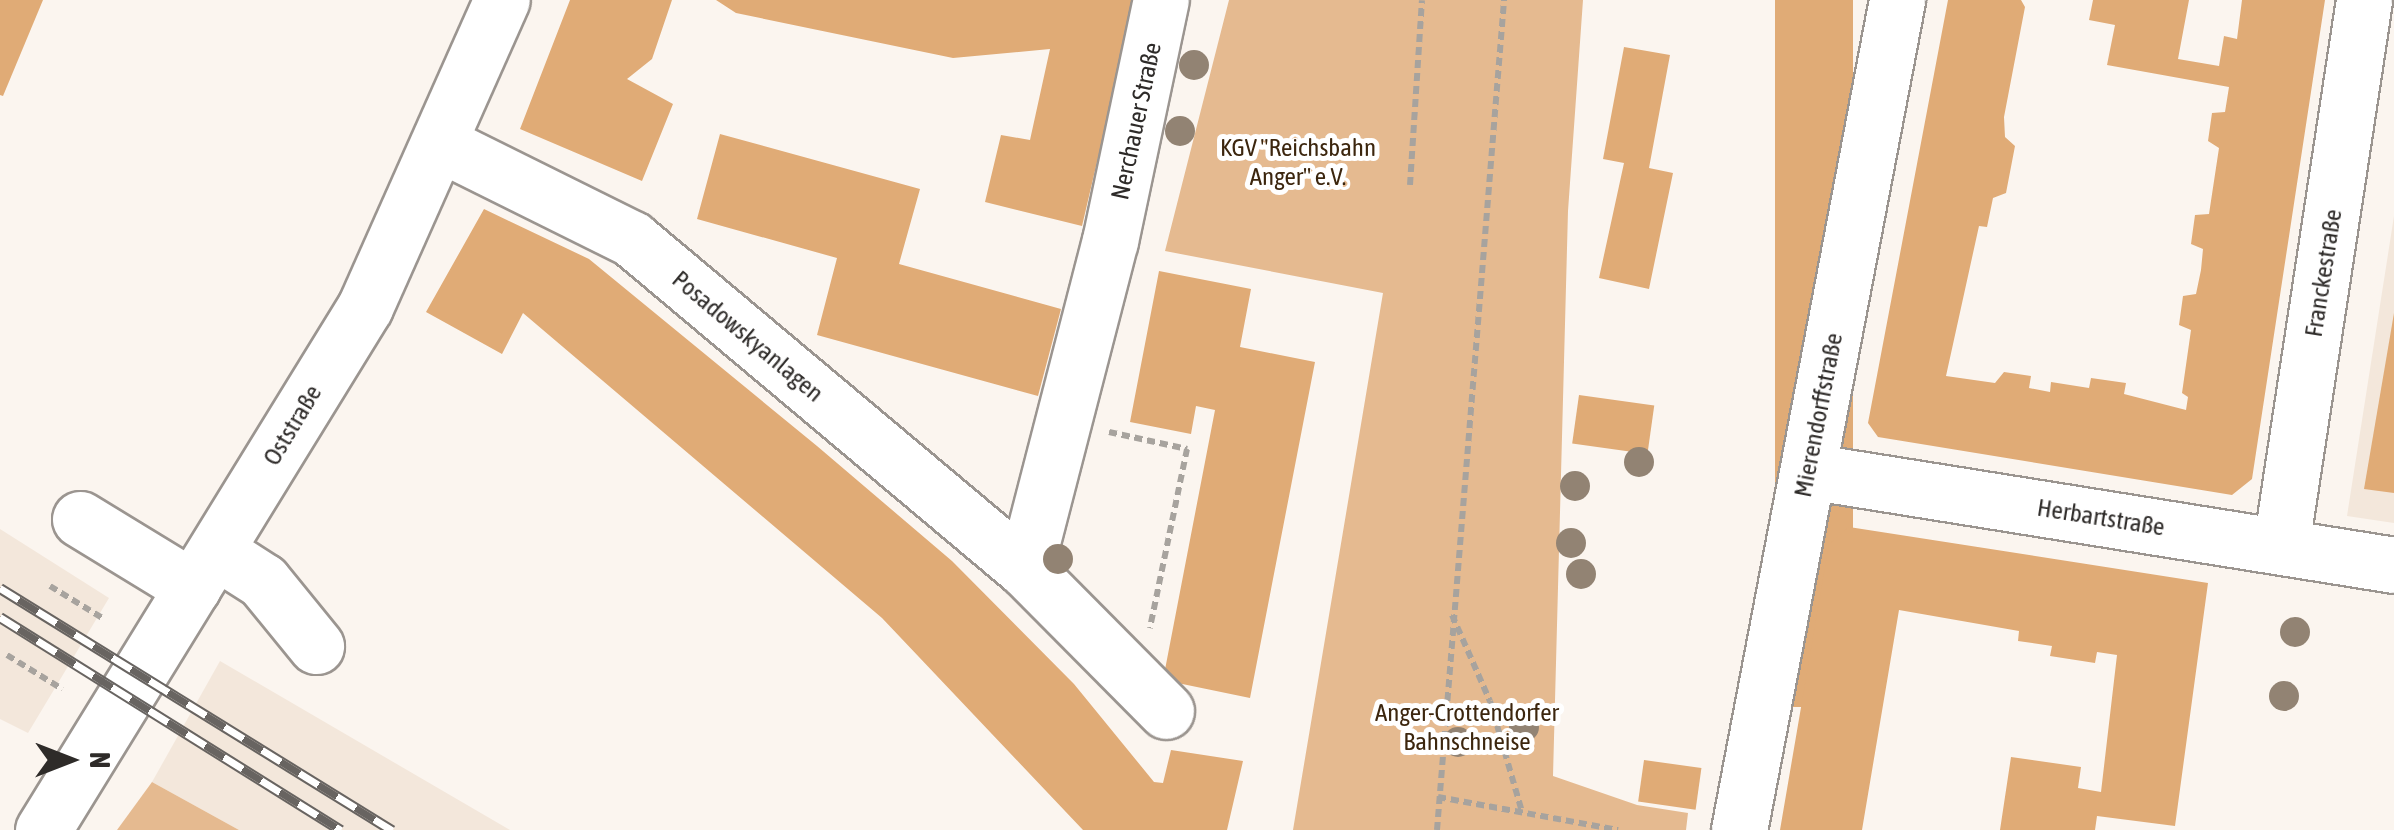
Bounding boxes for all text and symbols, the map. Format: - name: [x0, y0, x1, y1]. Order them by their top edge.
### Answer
- street label: Nerchauer Straße: [1105, 40, 1167, 202]
- park label: KGV "Reichsbahn Anger" e.V.: [1220, 133, 1376, 192]
- street label: Franckestraße: [2298, 207, 2348, 339]
- street label: Posadowskyanlagen: [666, 264, 830, 408]
- street label: Mierendorffstraße: [1787, 330, 1849, 500]
- street label: Oststraße: [256, 379, 328, 471]
- street label: Herbartstraße: [2035, 492, 2167, 542]
- park label: Anger-Crottendorfer Bahnschneise: [1375, 698, 1559, 757]
- north arrow: [20, 710, 120, 810]
- text: N: [84, 752, 116, 768]

